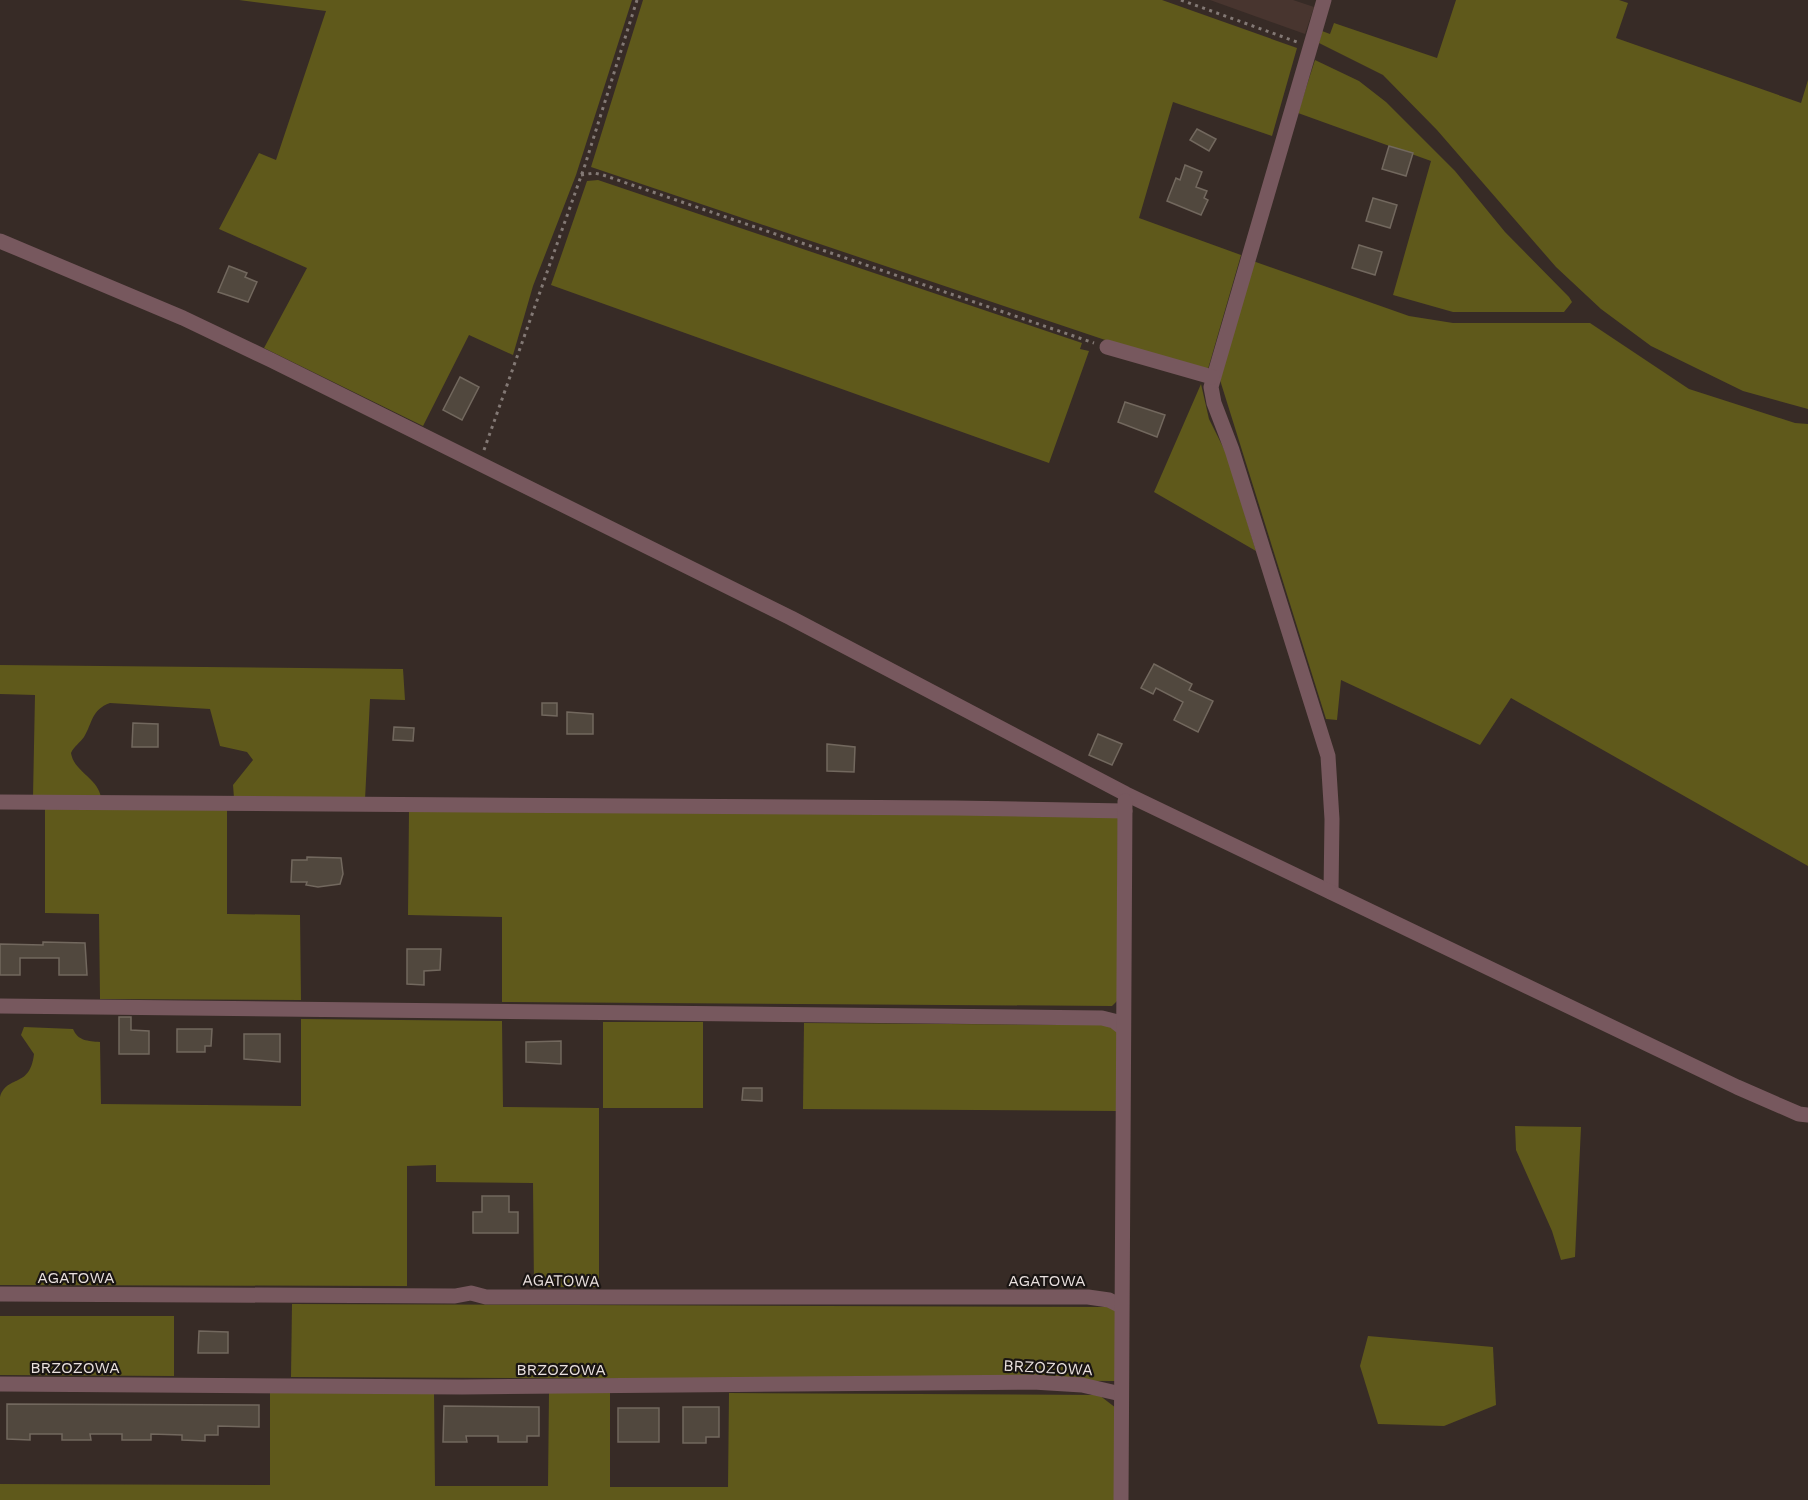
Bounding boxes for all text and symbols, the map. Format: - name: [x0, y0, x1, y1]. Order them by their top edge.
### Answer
- street label: AGATOWA: [37, 1268, 115, 1287]
- street label: AGATOWA: [522, 1270, 600, 1291]
- street label: AGATOWA: [1008, 1271, 1086, 1290]
- street label: BRZOZOWA: [1003, 1356, 1094, 1379]
- street label: BRZOZOWA: [30, 1358, 120, 1377]
- street label: BRZOZOWA: [516, 1360, 606, 1379]

